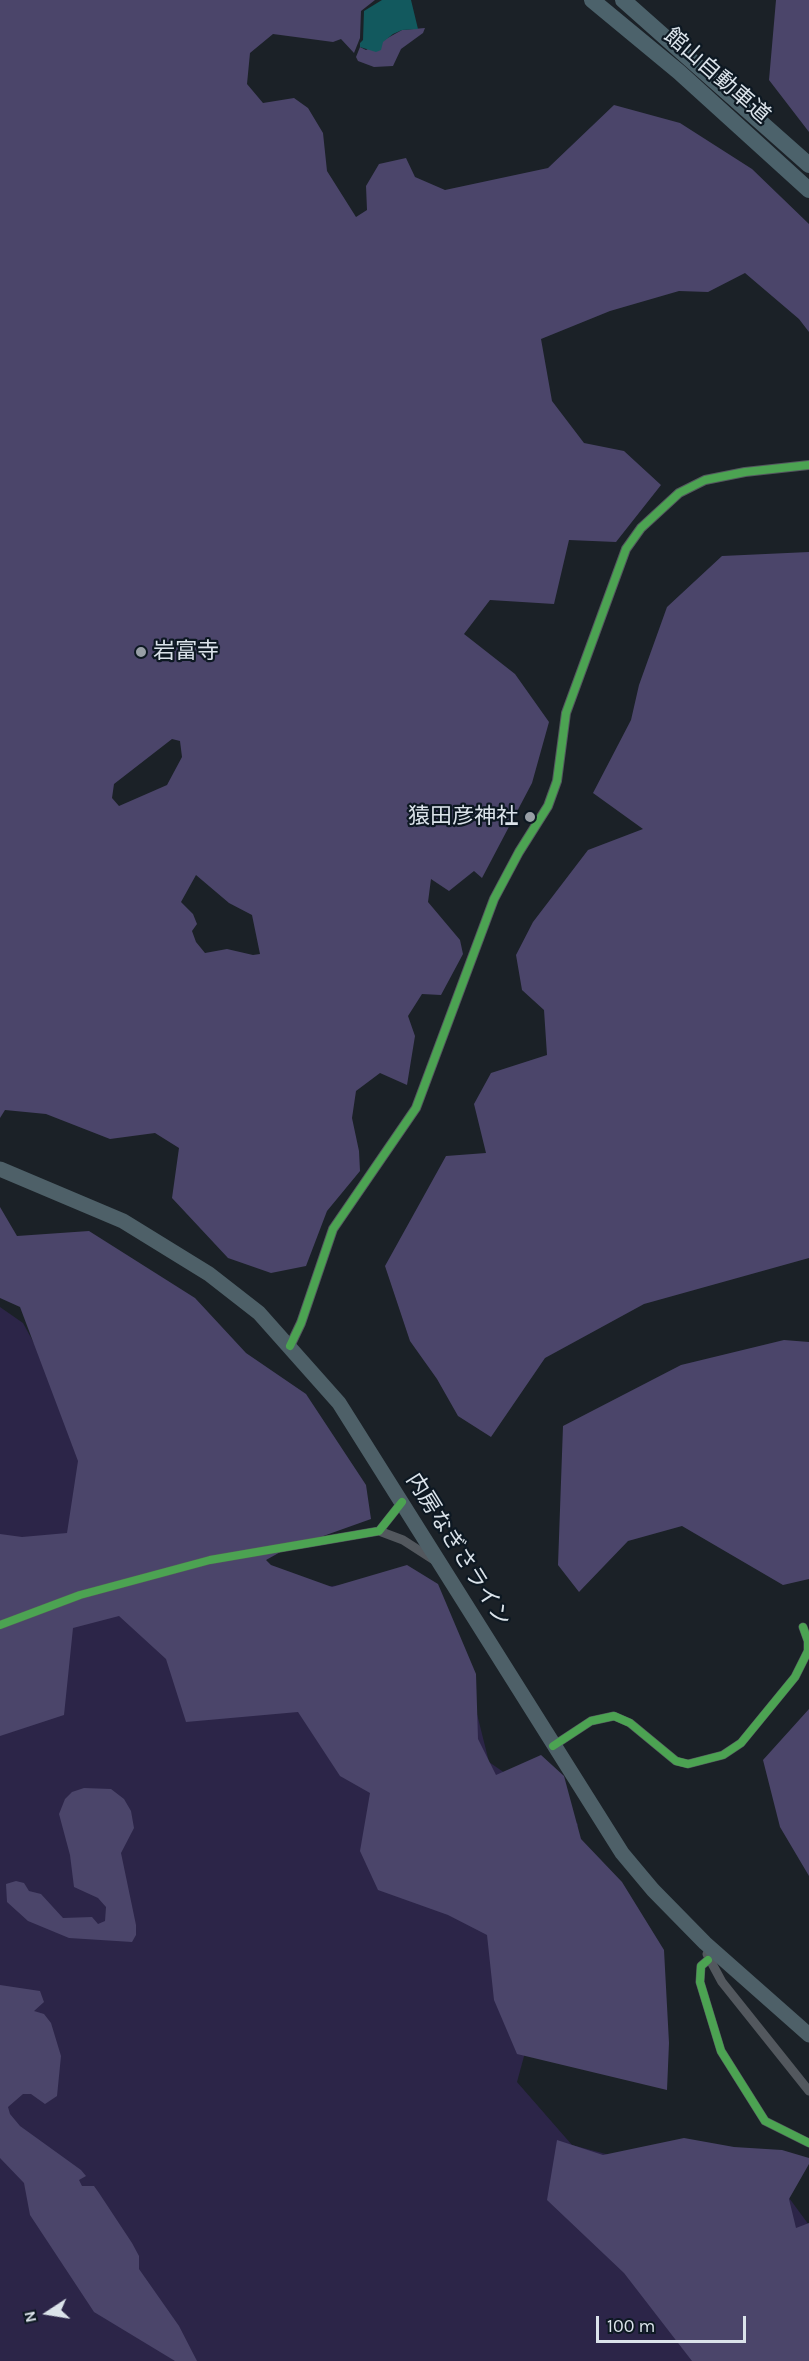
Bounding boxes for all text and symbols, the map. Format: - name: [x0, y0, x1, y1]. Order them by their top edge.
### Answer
- street label: 館山自動車道: [659, 23, 775, 129]
- place label: 岩富寺: [153, 639, 219, 665]
- marker: 岩富寺: [134, 645, 148, 659]
- place label: 猿田彦神社: [408, 804, 518, 830]
- marker: 猿田彦神社: [523, 810, 537, 824]
- street label: 内房なぎさライン: [400, 1468, 516, 1632]
- north arrow: [18, 2283, 78, 2343]
- scale bar: [599, 2304, 749, 2342]
- text: N: [19, 2309, 40, 2324]
- text: 100 m: [607, 2315, 655, 2337]

